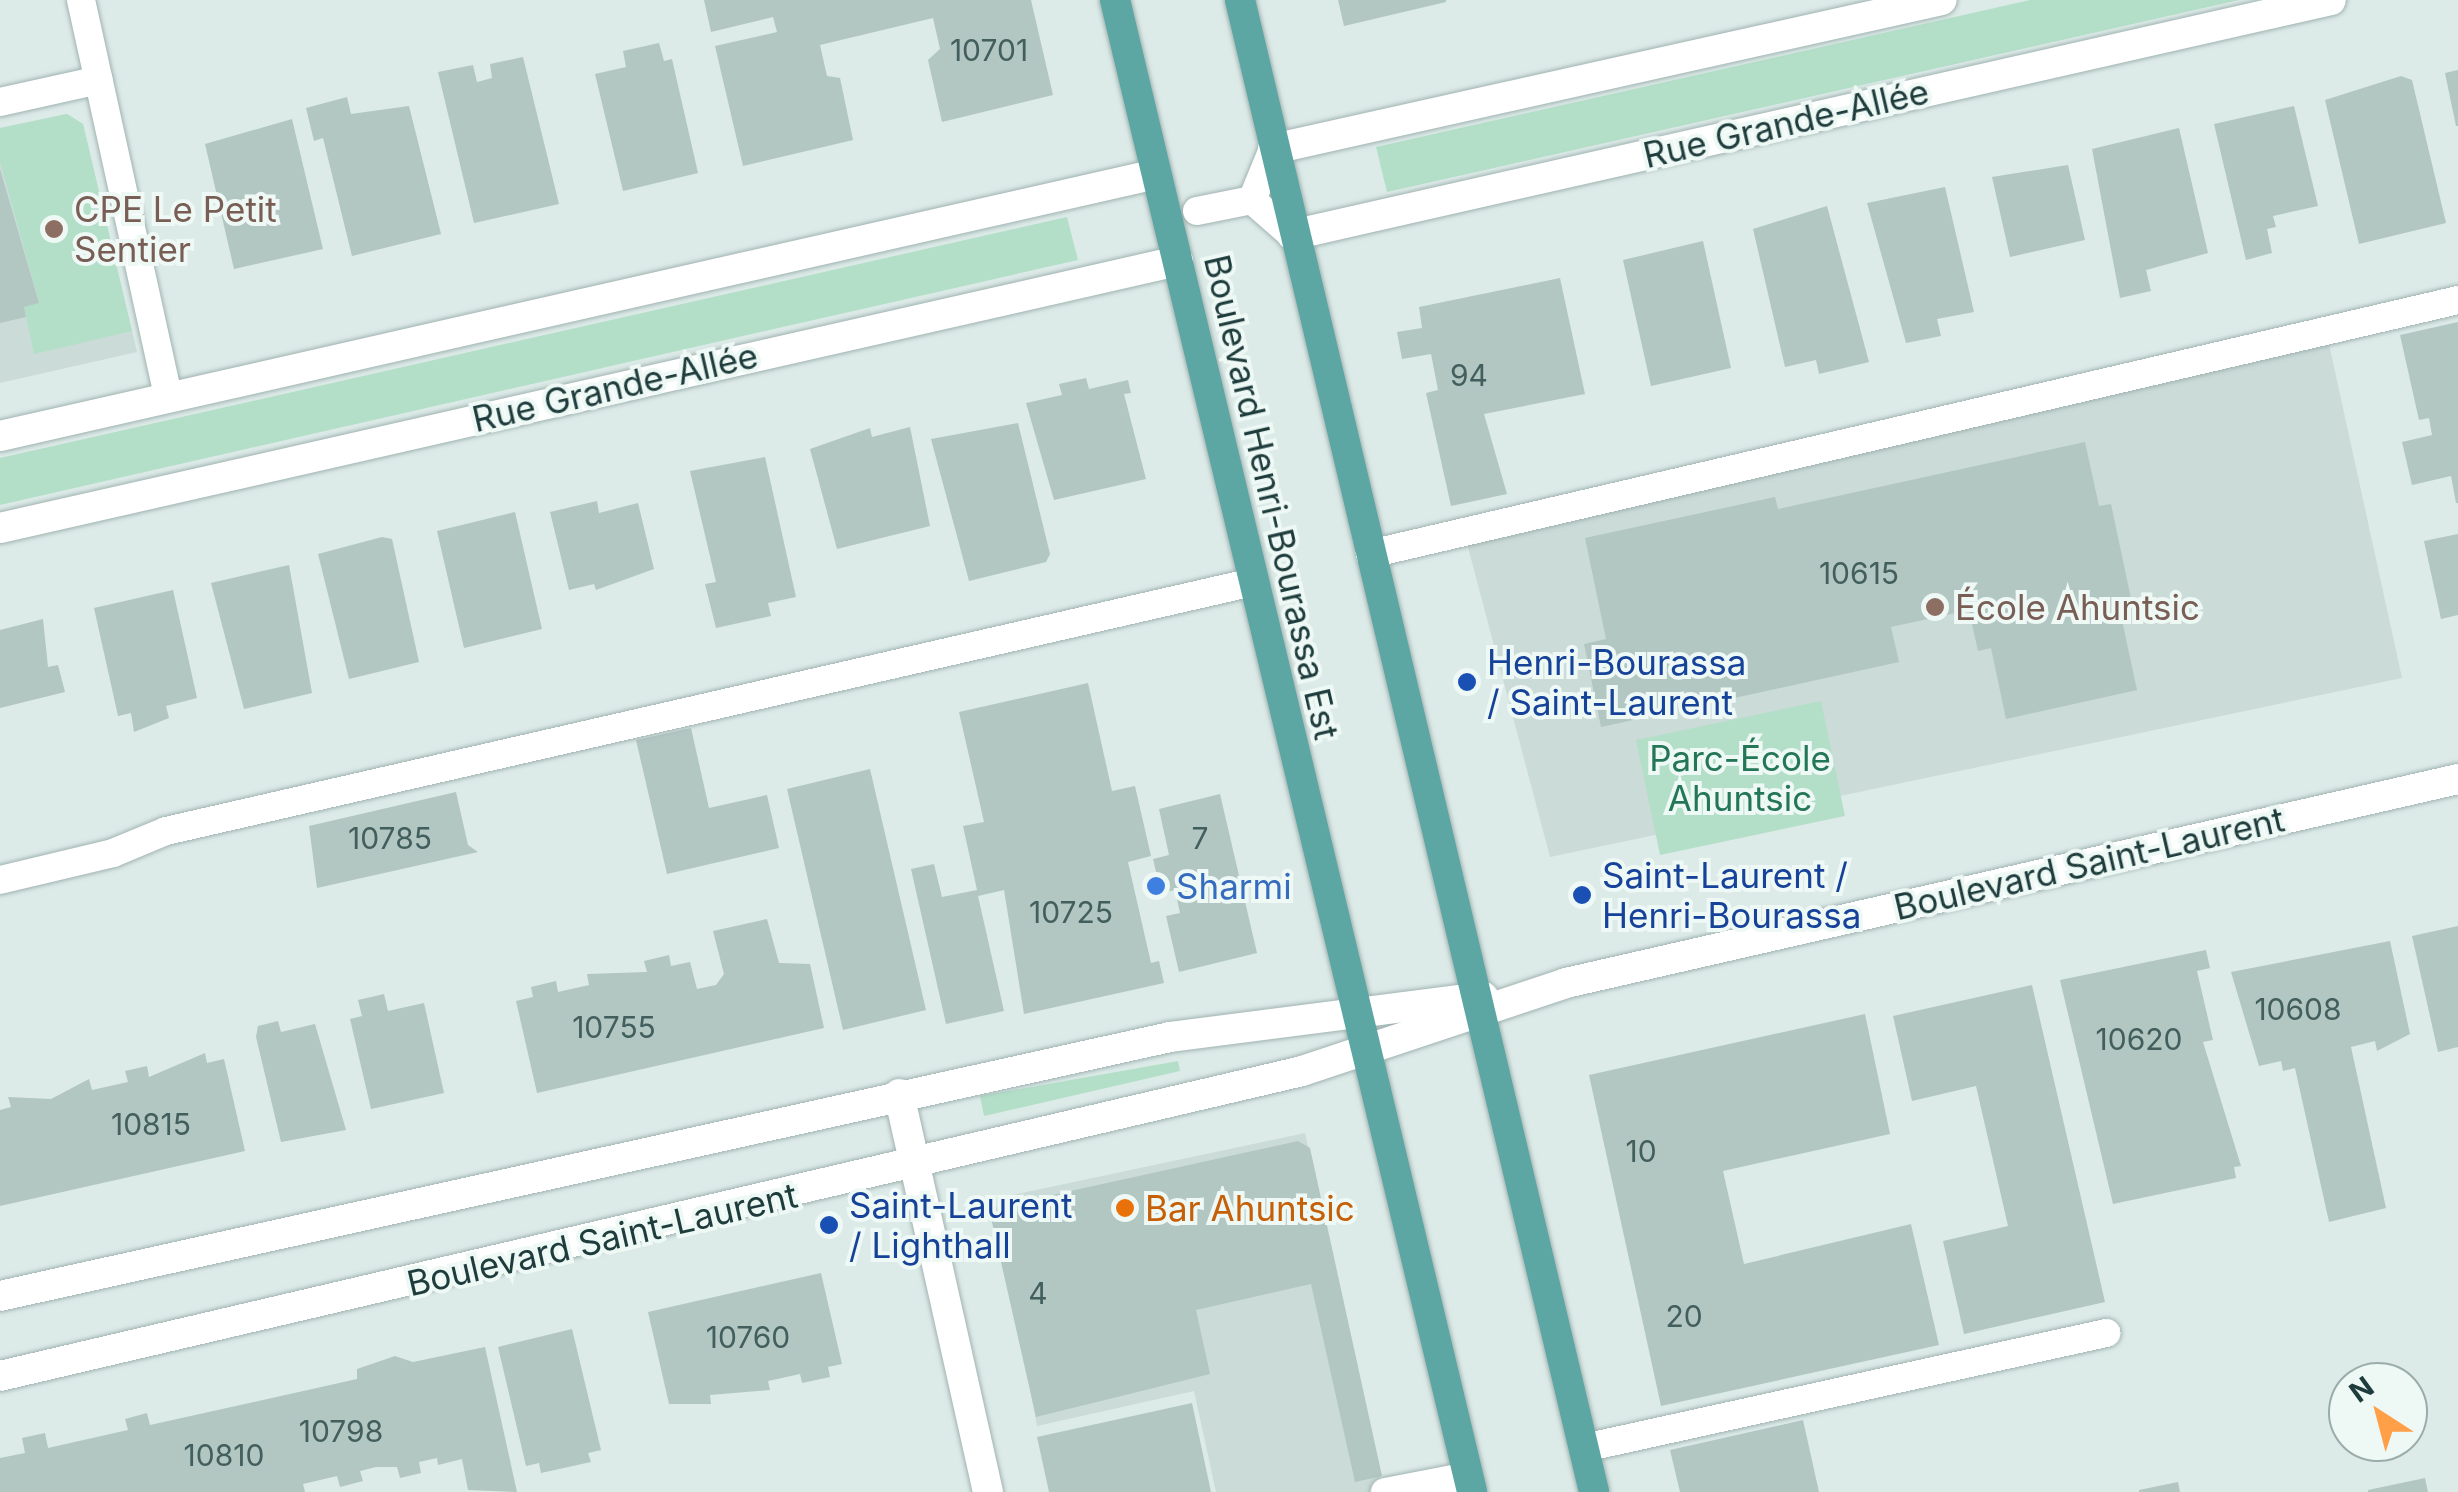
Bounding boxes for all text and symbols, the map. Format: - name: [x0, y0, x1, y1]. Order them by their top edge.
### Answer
- house number: 10701: [950, 32, 1028, 68]
- street label: Rue Grande-Allée: [1639, 70, 1933, 176]
- place label: CPE Le Petit Sentier: [74, 188, 277, 270]
- marker: CPE Le Petit Sentier: [43, 218, 65, 240]
- street label: Boulevard Henri-Bourassa Est: [1196, 251, 1348, 743]
- street label: Rue Grande-Allée: [468, 334, 762, 440]
- house number: 94: [1450, 357, 1488, 393]
- house number: 10615: [1819, 555, 1899, 591]
- place label: École Ahuntsic: [1955, 586, 2200, 628]
- marker: École Ahuntsic: [1924, 596, 1946, 618]
- place label: Henri-Bourassa / Saint-Laurent: [1487, 641, 1746, 723]
- marker: Henri-Bourassa / Saint-Laurent: [1456, 671, 1478, 693]
- park label: Parc-École Ahuntsic: [1649, 737, 1831, 819]
- street label: Boulevard Saint-Laurent: [1890, 798, 2288, 928]
- house number: 10785: [348, 820, 432, 856]
- house number: 7: [1192, 820, 1208, 856]
- place label: Saint-Laurent / Henri-Bourassa: [1602, 854, 1861, 936]
- place label: Sharmi: [1176, 865, 1292, 907]
- marker: Sharmi: [1145, 875, 1167, 897]
- marker: Saint-Laurent / Henri-Bourassa: [1571, 884, 1593, 906]
- house number: 10725: [1029, 894, 1113, 930]
- house number: 10608: [2254, 991, 2342, 1027]
- house number: 10755: [572, 1009, 656, 1045]
- house number: 10620: [2096, 1021, 2182, 1057]
- house number: 10815: [111, 1106, 191, 1142]
- house number: 10: [1625, 1133, 1657, 1169]
- street label: Boulevard Saint-Laurent: [403, 1174, 801, 1304]
- place label: Saint-Laurent / Lighthall: [849, 1184, 1072, 1266]
- place label: Bar Ahuntsic: [1145, 1187, 1355, 1229]
- marker: Bar Ahuntsic: [1114, 1197, 1136, 1219]
- marker: Saint-Laurent / Lighthall: [818, 1214, 840, 1236]
- house number: 4: [1028, 1275, 1048, 1311]
- house number: 20: [1665, 1298, 1703, 1334]
- house number: 10760: [706, 1319, 790, 1355]
- north arrow: [2328, 1362, 2428, 1462]
- text: N: [2343, 1369, 2380, 1409]
- house number: 10798: [299, 1413, 383, 1449]
- house number: 10810: [184, 1437, 264, 1473]

